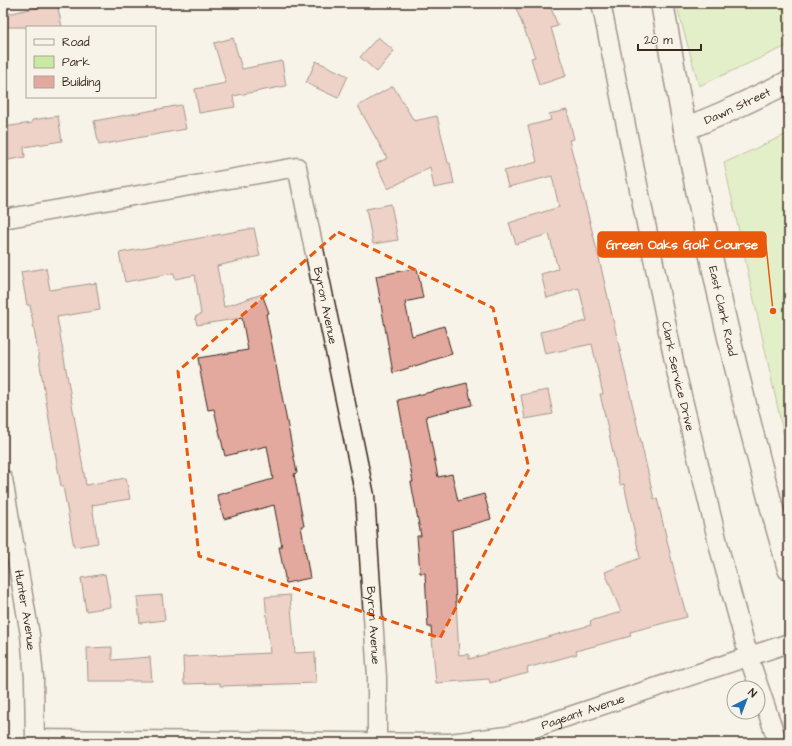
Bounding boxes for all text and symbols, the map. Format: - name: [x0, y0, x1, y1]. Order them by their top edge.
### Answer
- legend: [26, 26, 156, 98]
- scale bar: [638, 26, 701, 52]
- text: 20 m: [644, 32, 673, 49]
- text: Road: [62, 34, 90, 51]
- text: Park: [62, 54, 90, 71]
- text: Building: [62, 74, 100, 92]
- street label: Dawn Street: [701, 83, 773, 129]
- callout: Green Oaks Golf Course: [598, 232, 766, 257]
- text: Green Oaks Golf Course: [606, 236, 758, 254]
- street label: East Clark Road: [705, 264, 741, 358]
- street label: Byron Avenue: [309, 265, 342, 346]
- street label: Clark Service Drive: [658, 320, 699, 433]
- street label: Hunter Avenue: [10, 569, 40, 651]
- street label: Byron Avenue: [362, 586, 385, 665]
- north arrow: [726, 680, 766, 720]
- text: N: [745, 685, 760, 701]
- street label: Pageant Avenue: [539, 690, 627, 734]

